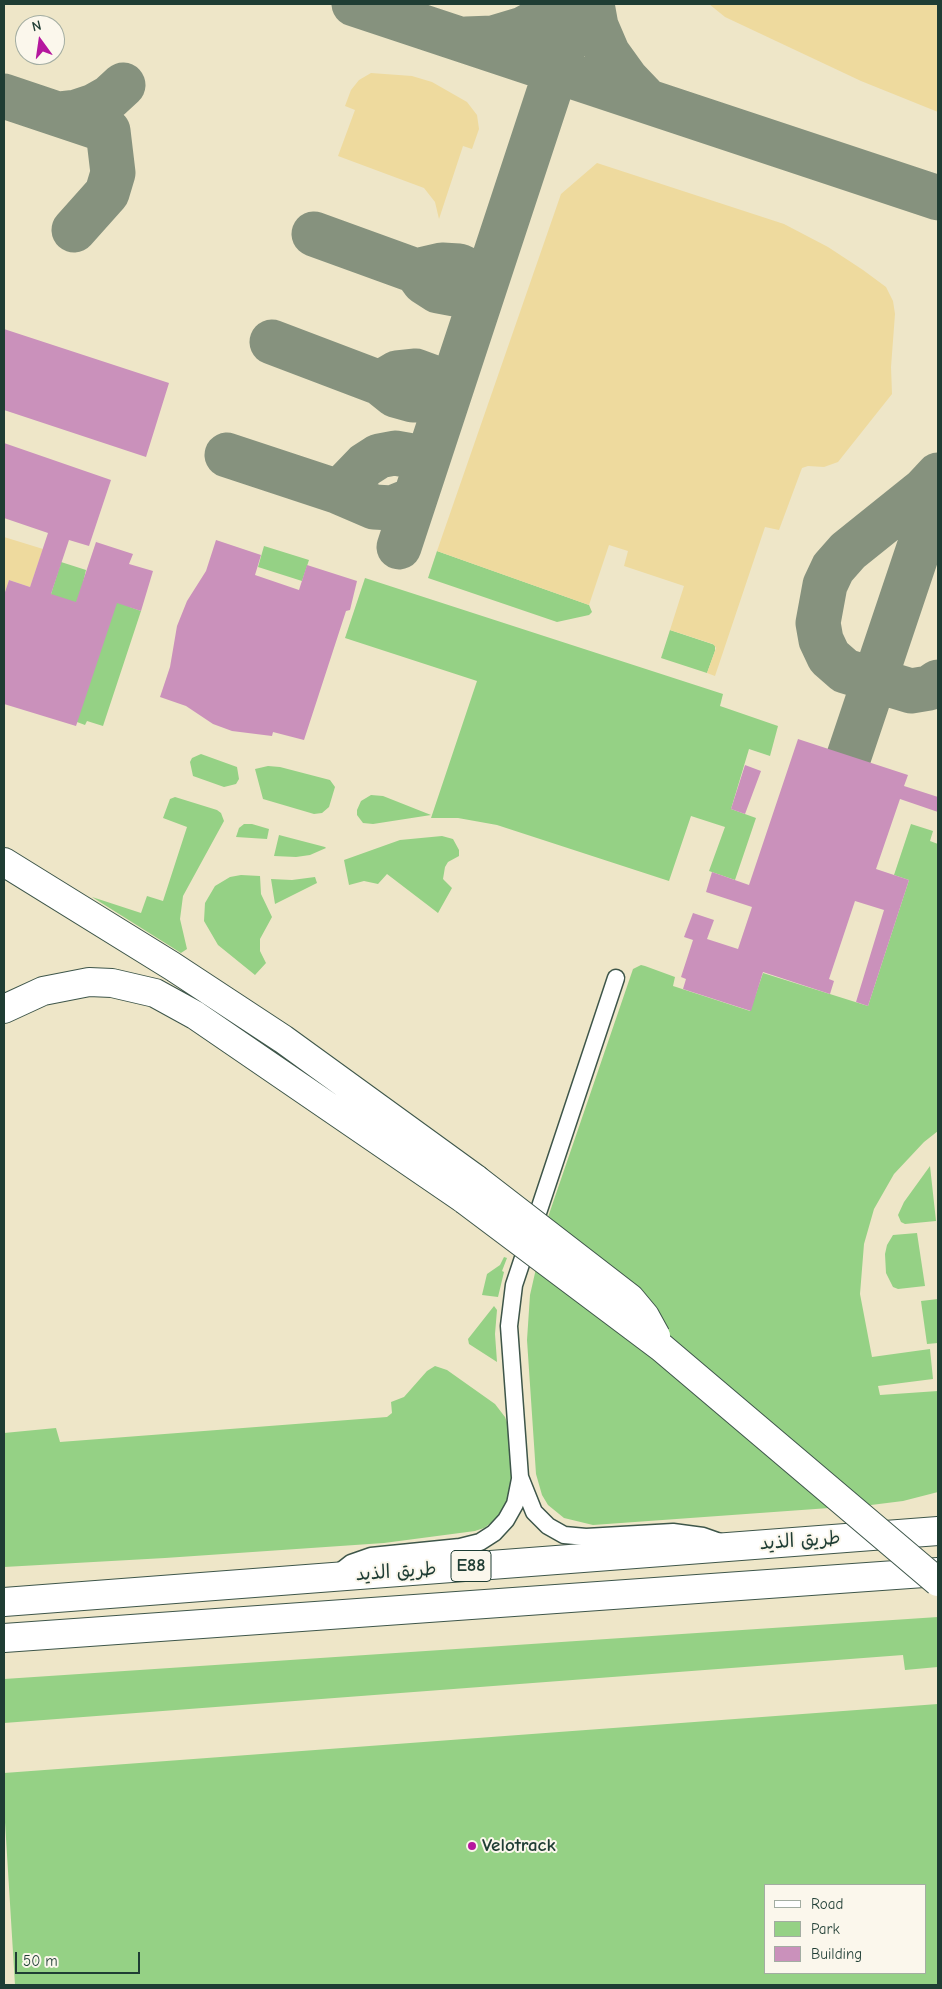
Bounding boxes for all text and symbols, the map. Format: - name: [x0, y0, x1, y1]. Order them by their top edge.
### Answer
- north arrow: [15, 15, 65, 65]
- text: N: [30, 17, 43, 35]
- street label: طريق الذيد: [759, 1527, 841, 1555]
- road number: E88: [451, 1550, 491, 1582]
- street label: طريق الذيد: [355, 1558, 437, 1586]
- place label: Velotrack: [482, 1835, 556, 1857]
- marker: Velotrack: [466, 1840, 478, 1852]
- legend: [764, 1884, 927, 1974]
- text: Road: [811, 1895, 843, 1913]
- text: Park: [811, 1920, 840, 1938]
- scale bar: [18, 1942, 142, 1974]
- text: Building: [811, 1945, 862, 1963]
- text: 50 m: [23, 1952, 58, 1970]

